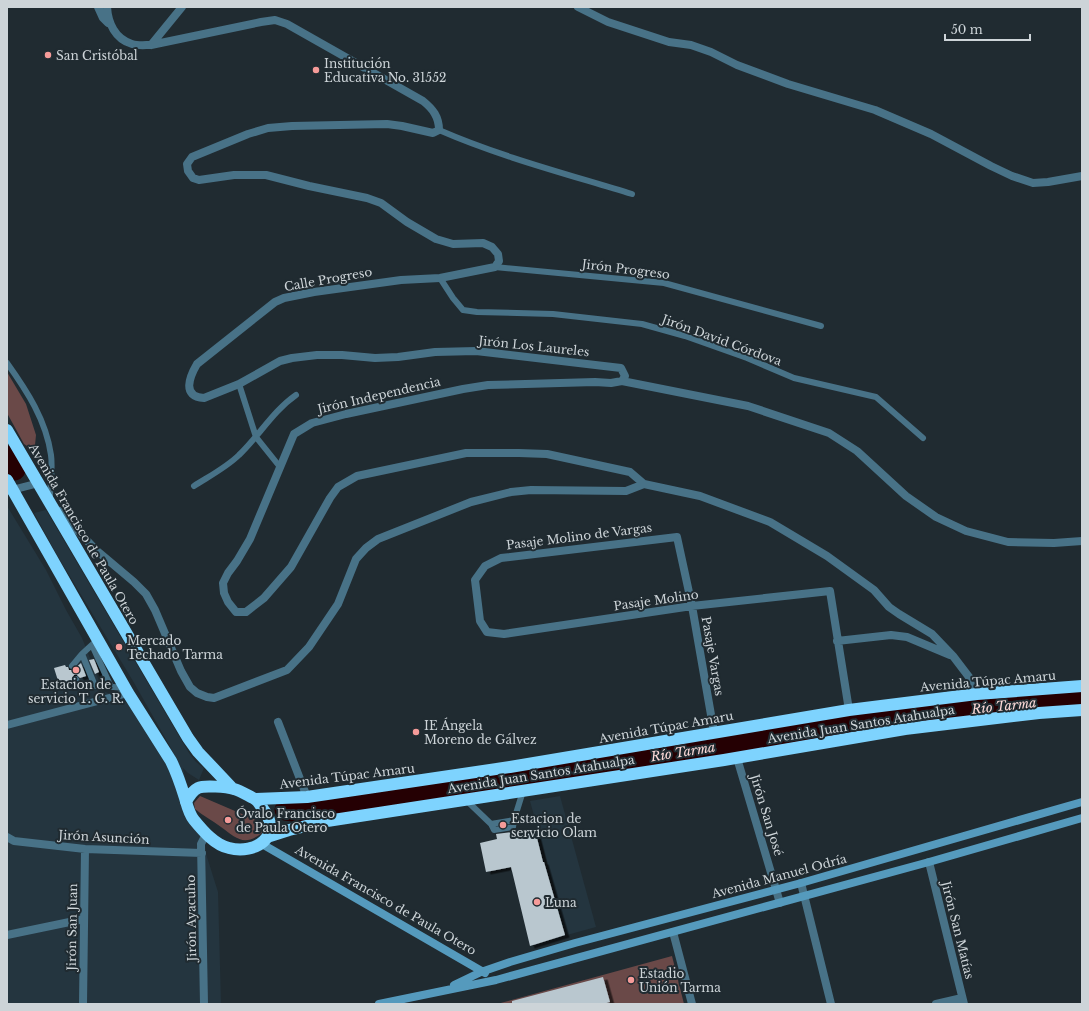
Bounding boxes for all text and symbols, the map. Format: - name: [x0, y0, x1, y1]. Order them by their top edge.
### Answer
- scale bar: [945, 16, 1030, 42]
- text: 50 m: [951, 22, 983, 37]
- place label: San Cristóbal: [56, 48, 138, 63]
- marker: San Cristóbal: [43, 50, 53, 60]
- place label: Institución Educativa No. 31552: [324, 56, 446, 85]
- marker: Institución Educativa No. 31552: [311, 65, 321, 75]
- street label: Jirón Progreso: [579, 256, 671, 282]
- street label: Calle Progreso: [283, 264, 373, 294]
- street label: Jirón David Córdova: [658, 311, 784, 369]
- street label: Jirón Los Laureles: [476, 333, 590, 359]
- street label: Jirón Independencia: [314, 373, 442, 417]
- street label: Avenida Francisco de Paula Otero: [25, 440, 142, 627]
- street label: Pasaje Molino de Vargas: [505, 520, 653, 552]
- street label: Pasaje Molino: [613, 587, 700, 613]
- street label: Pasaje Vargas: [699, 615, 727, 697]
- place label: Mercado Techado Tarma: [127, 633, 223, 662]
- marker: Mercado Techado Tarma: [114, 642, 124, 652]
- marker: Estacion de servicio T. G. R.: [71, 665, 81, 675]
- street label: Avenida Túpac Amaru: [918, 668, 1057, 694]
- place label: Estacion de servicio T. G. R.: [28, 677, 124, 706]
- water label: Río Tarma: [970, 694, 1037, 718]
- street label: Avenida Juan Santos Atahualpa: [765, 702, 956, 746]
- street label: Avenida Túpac Amaru: [597, 708, 734, 746]
- place label: IE Ángela Moreno de Gálvez: [424, 717, 537, 747]
- marker: IE Ángela Moreno de Gálvez: [411, 727, 421, 737]
- water label: Río Tarma: [648, 739, 717, 766]
- street label: Avenida Juan Santos Atahualpa: [445, 752, 636, 796]
- street label: Avenida Túpac Amaru: [277, 760, 416, 792]
- street label: Jirón San José: [747, 770, 787, 858]
- place label: Óvalo Francisco de Paula Otero: [236, 805, 335, 835]
- place label: Estacion de servicio Olam: [511, 811, 597, 840]
- marker: Óvalo Francisco de Paula Otero: [223, 815, 233, 825]
- marker: Estacion de servicio Olam: [498, 820, 508, 830]
- street label: Jirón Asunción: [56, 827, 150, 847]
- street label: Avenida Francisco de Paula Otero: [292, 841, 479, 958]
- street label: Avenida Manuel Odría: [709, 851, 848, 902]
- street label: Jirón Ayacuho: [183, 874, 199, 963]
- street label: Jirón San Matías: [938, 878, 977, 981]
- street label: Jirón San Juan: [64, 883, 80, 973]
- place label: Luna: [545, 895, 577, 910]
- marker: Luna: [532, 897, 542, 907]
- place label: Estadio Unión Tarma: [639, 966, 721, 995]
- marker: Estadio Unión Tarma: [626, 975, 636, 985]

